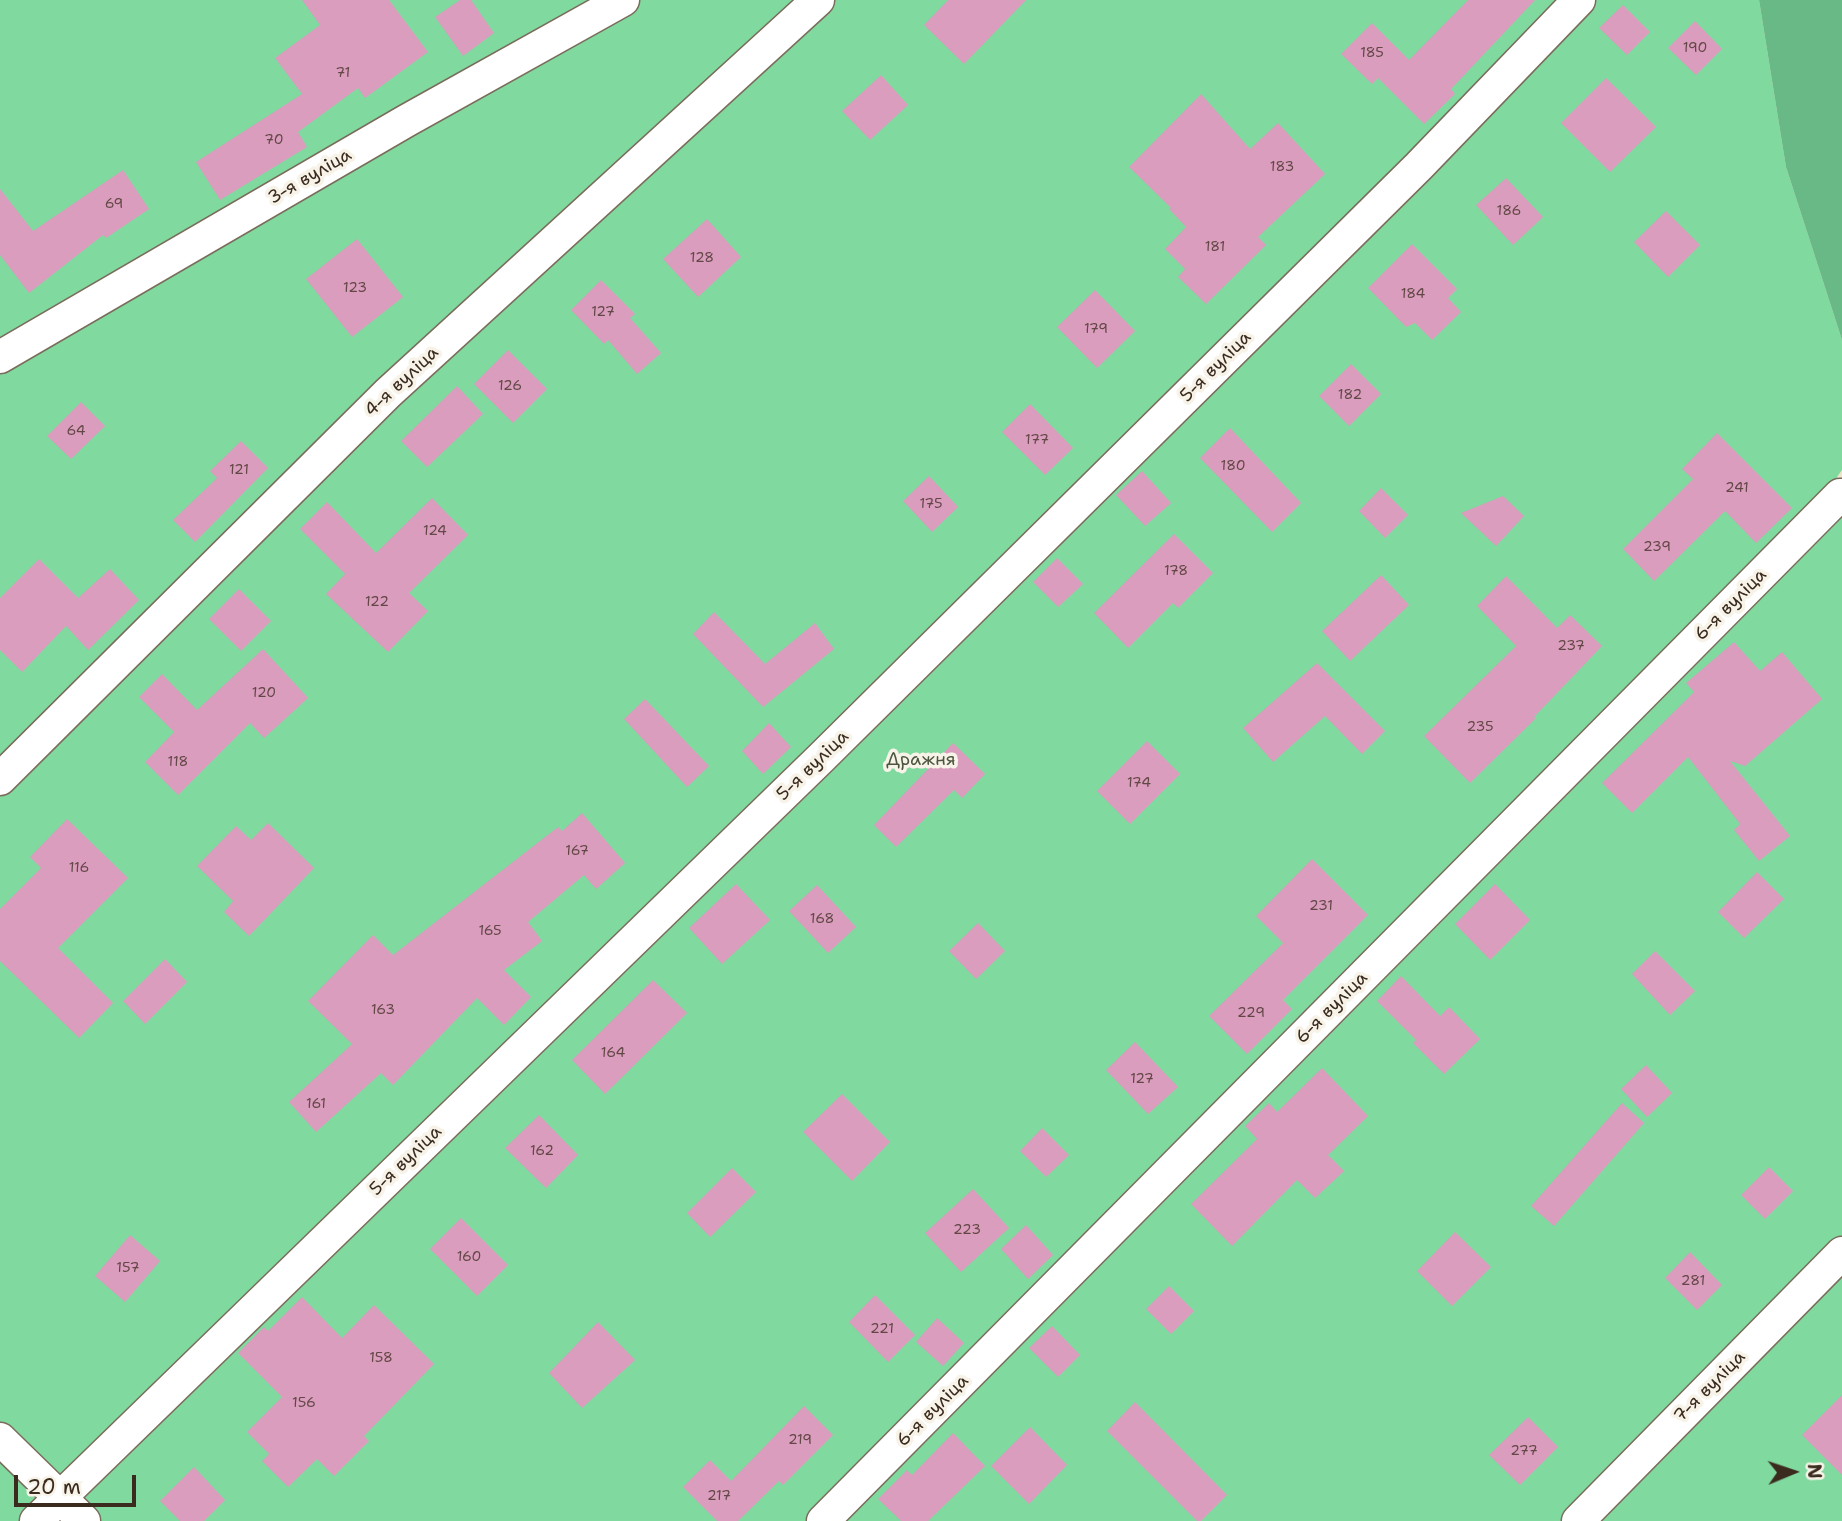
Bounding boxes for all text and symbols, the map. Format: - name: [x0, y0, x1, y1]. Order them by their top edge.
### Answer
- house number: 190: [1683, 40, 1707, 56]
- house number: 185: [1360, 45, 1384, 61]
- house number: 71: [336, 65, 350, 81]
- house number: 70: [264, 132, 284, 148]
- street label: 3-я вуліца: [264, 144, 356, 210]
- house number: 183: [1270, 159, 1294, 175]
- house number: 69: [105, 196, 123, 212]
- house number: 186: [1497, 203, 1521, 219]
- house number: 181: [1205, 239, 1225, 255]
- house number: 128: [690, 250, 714, 266]
- house number: 123: [343, 280, 367, 296]
- house number: 184: [1401, 286, 1425, 302]
- house number: 127: [591, 304, 615, 320]
- house number: 179: [1084, 321, 1108, 337]
- street label: 5-я вуліца: [1176, 327, 1256, 407]
- street label: 4-я вуліца: [361, 342, 443, 422]
- house number: 126: [498, 378, 522, 394]
- house number: 182: [1338, 387, 1362, 403]
- house number: 64: [66, 423, 86, 439]
- house number: 177: [1025, 432, 1049, 448]
- house number: 180: [1221, 458, 1245, 474]
- house number: 121: [229, 462, 249, 478]
- house number: 241: [1725, 480, 1749, 496]
- house number: 175: [920, 496, 942, 512]
- house number: 124: [423, 523, 447, 539]
- house number: 239: [1643, 539, 1671, 555]
- house number: 178: [1164, 563, 1188, 579]
- street label: 6-я вуліца: [1691, 565, 1771, 645]
- house number: 122: [365, 594, 389, 610]
- house number: 237: [1557, 638, 1585, 654]
- house number: 120: [252, 685, 276, 701]
- house number: 235: [1466, 719, 1494, 735]
- street label: 5-я вуліца: [773, 726, 853, 806]
- park label: Дражня: [886, 749, 956, 771]
- house number: 118: [168, 754, 188, 770]
- house number: 174: [1127, 775, 1151, 791]
- house number: 167: [565, 843, 589, 859]
- house number: 116: [69, 860, 89, 876]
- house number: 231: [1309, 898, 1333, 914]
- house number: 168: [810, 911, 834, 927]
- house number: 165: [478, 923, 502, 939]
- street label: 6-я вуліца: [1292, 968, 1372, 1048]
- house number: 163: [371, 1002, 395, 1018]
- house number: 229: [1237, 1005, 1265, 1021]
- house number: 164: [601, 1045, 625, 1061]
- house number: 127: [1130, 1071, 1154, 1087]
- house number: 161: [306, 1096, 326, 1112]
- street label: 5-я вуліца: [366, 1121, 446, 1201]
- house number: 162: [530, 1143, 554, 1159]
- house number: 223: [953, 1222, 981, 1238]
- house number: 160: [457, 1249, 481, 1265]
- house number: 157: [116, 1260, 140, 1276]
- house number: 281: [1681, 1273, 1705, 1289]
- house number: 221: [870, 1321, 894, 1337]
- street label: 7-я вуліца: [1670, 1347, 1750, 1427]
- house number: 158: [369, 1350, 393, 1366]
- street label: 6-я вуліца: [893, 1371, 973, 1451]
- house number: 156: [292, 1395, 316, 1411]
- house number: 219: [788, 1432, 812, 1448]
- north arrow: [1758, 1437, 1828, 1507]
- house number: 277: [1510, 1443, 1538, 1459]
- scale bar: [18, 1462, 140, 1506]
- text: N: [1802, 1463, 1827, 1479]
- text: 20 m: [27, 1473, 81, 1501]
- house number: 217: [707, 1488, 731, 1504]

